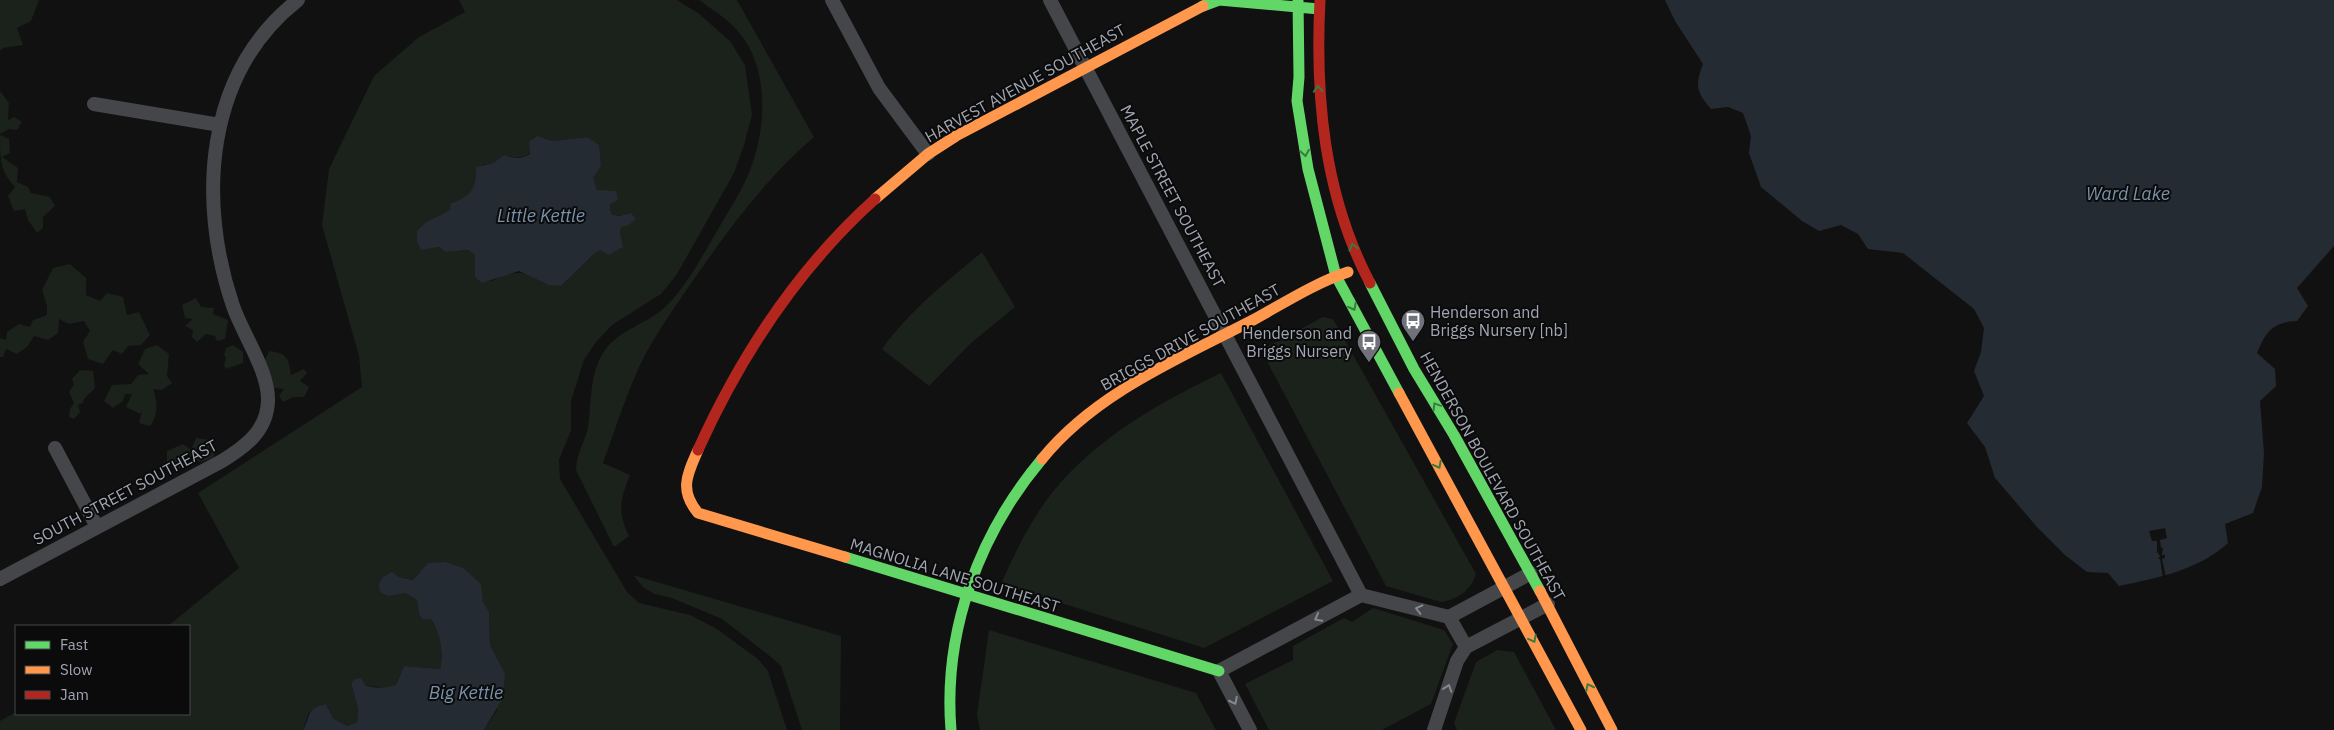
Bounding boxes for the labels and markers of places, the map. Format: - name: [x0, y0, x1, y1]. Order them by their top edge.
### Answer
- place label: Henderson and Briggs Nursery [nb]: [1430, 302, 1568, 340]
- bus stop icon: Henderson and Briggs Nursery [nb]: [1400, 308, 1426, 342]
- place label: Henderson and Briggs Nursery: [1242, 323, 1352, 361]
- bus stop icon: Henderson and Briggs Nursery: [1356, 329, 1382, 363]

